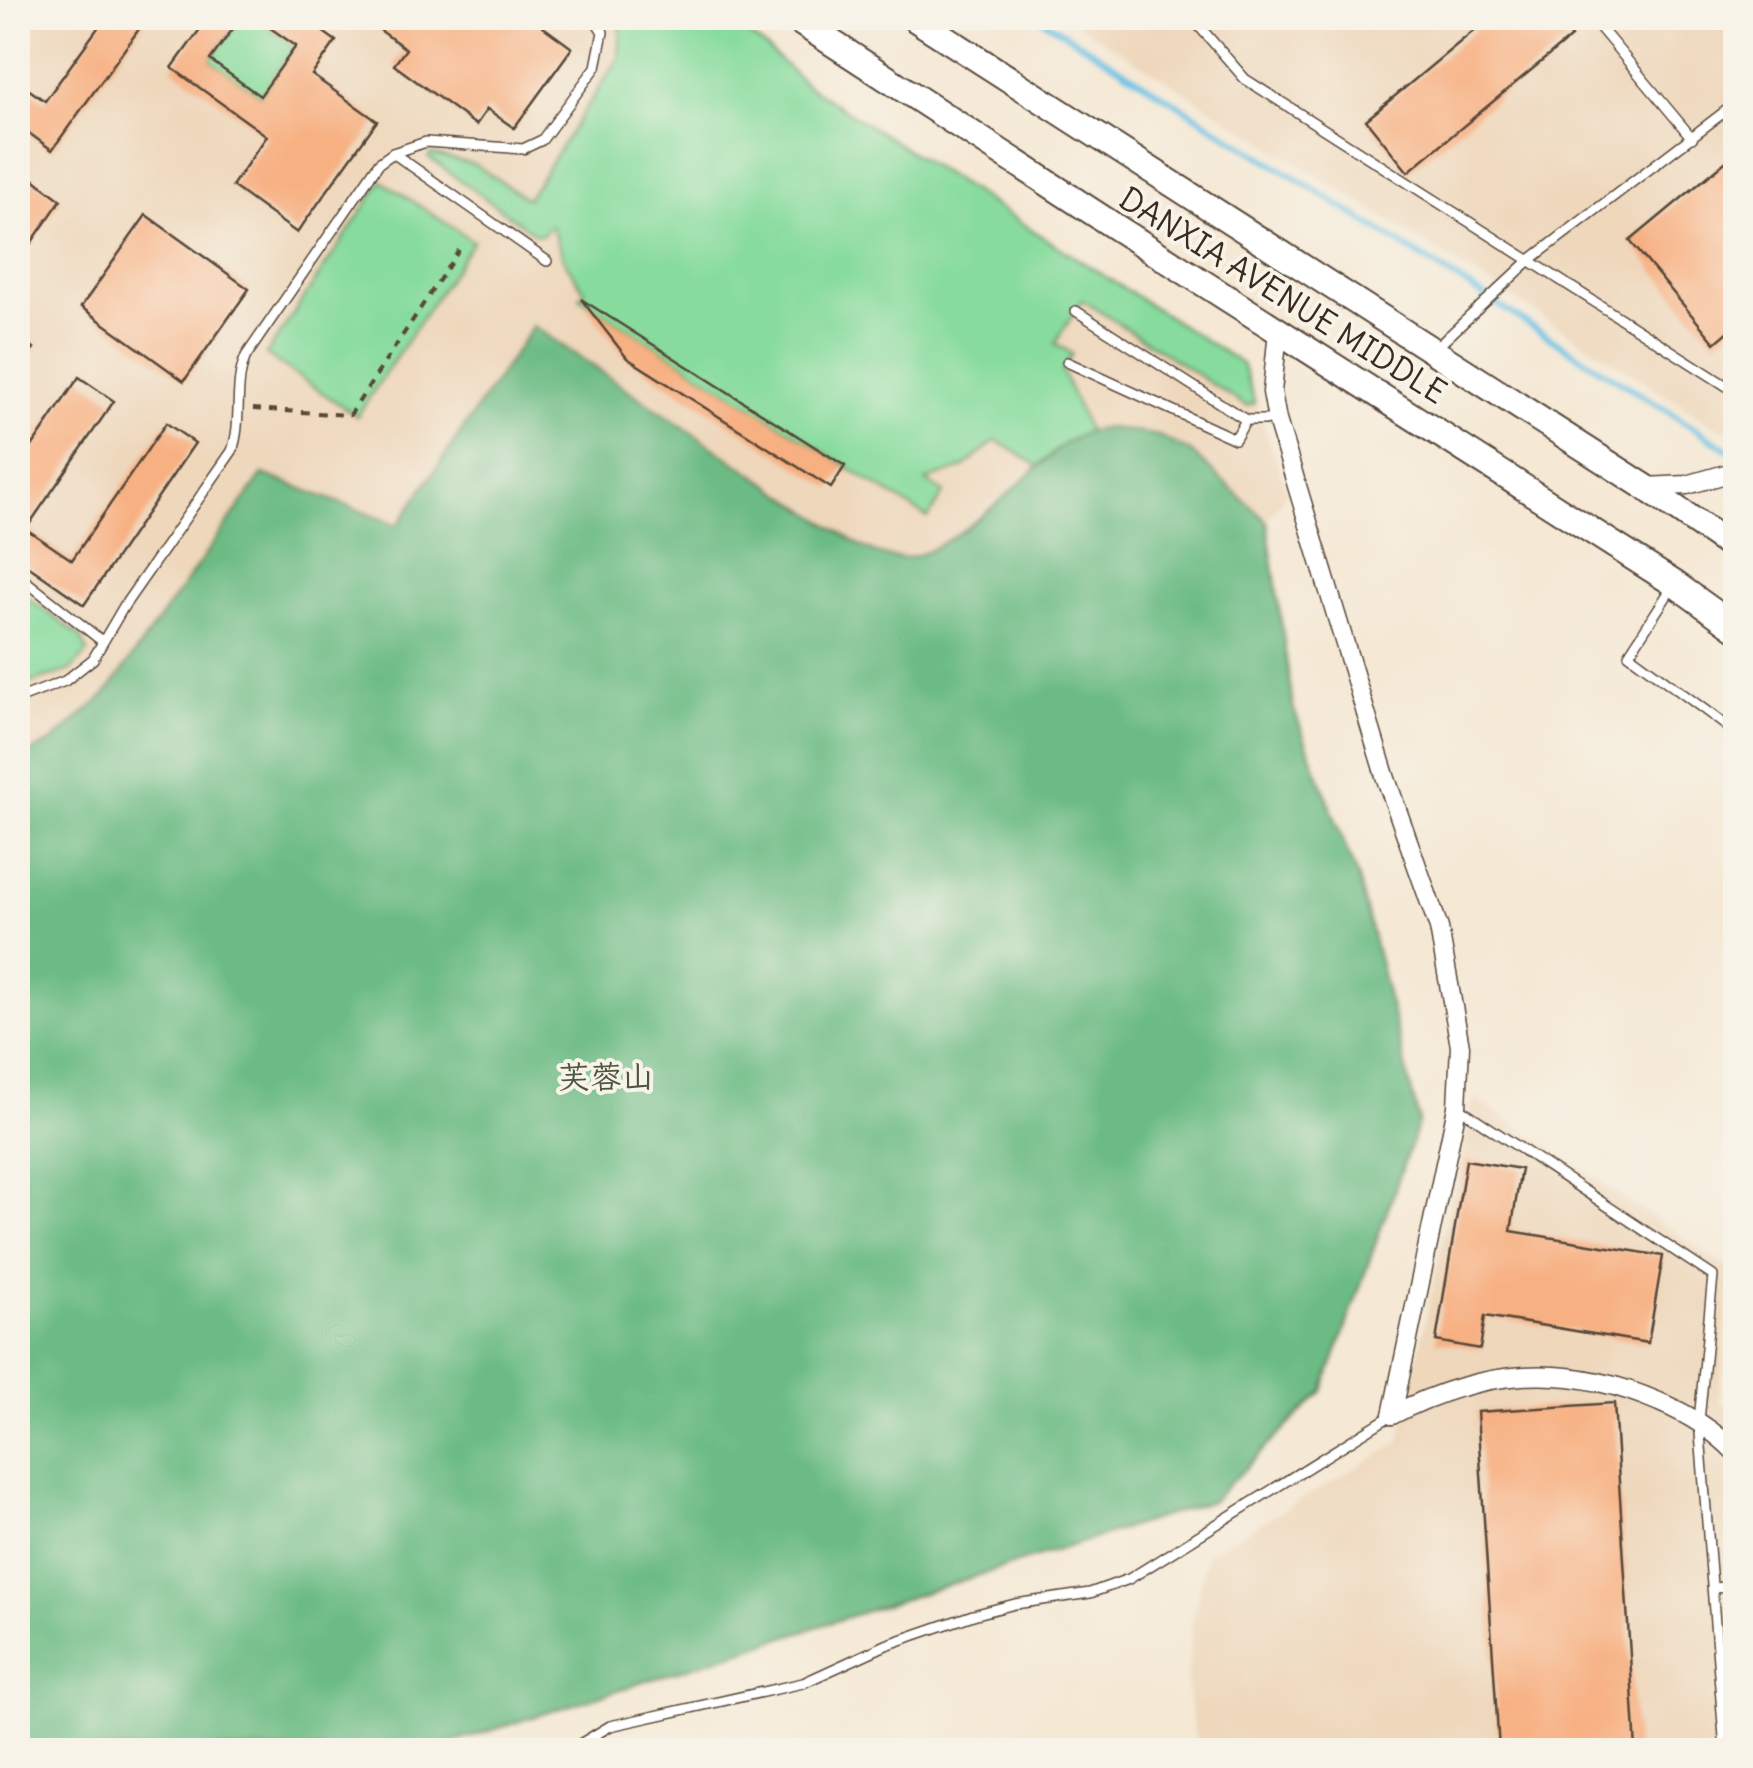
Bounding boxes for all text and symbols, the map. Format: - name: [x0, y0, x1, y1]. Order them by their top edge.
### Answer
- street label: DANXIA AVENUE MIDDLE: [1112, 178, 1454, 412]
- park label: 芙蓉山: [558, 1056, 654, 1097]

